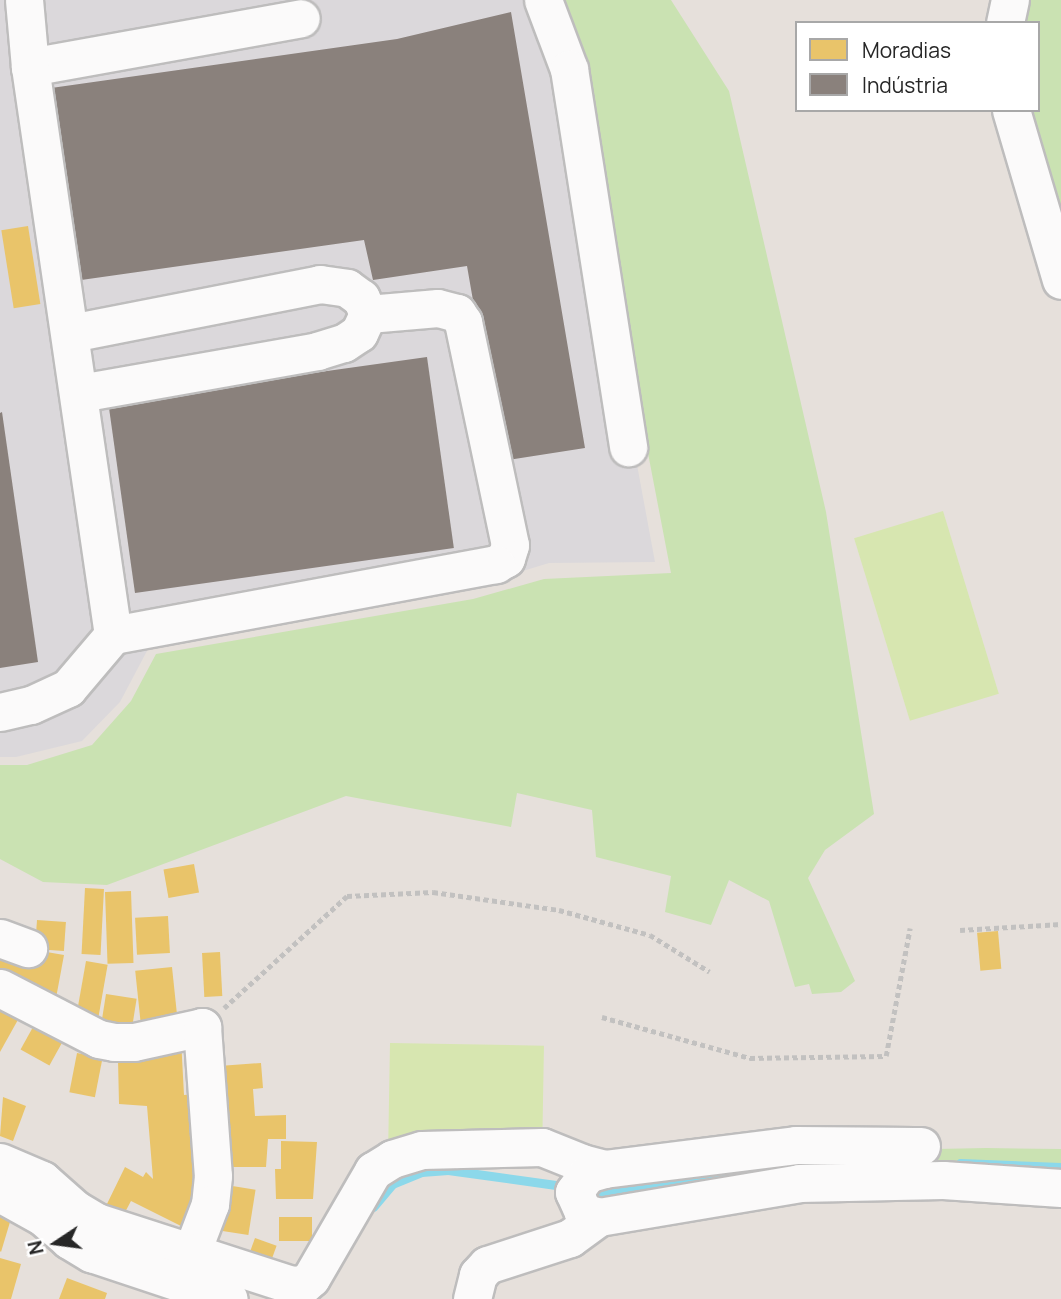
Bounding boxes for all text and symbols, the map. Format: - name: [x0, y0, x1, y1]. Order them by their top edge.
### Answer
- legend: [795, 21, 1040, 112]
- text: Moradias: [862, 36, 951, 64]
- text: Indústria: [862, 71, 948, 99]
- north arrow: [21, 1208, 91, 1278]
- text: N: [21, 1238, 50, 1257]

